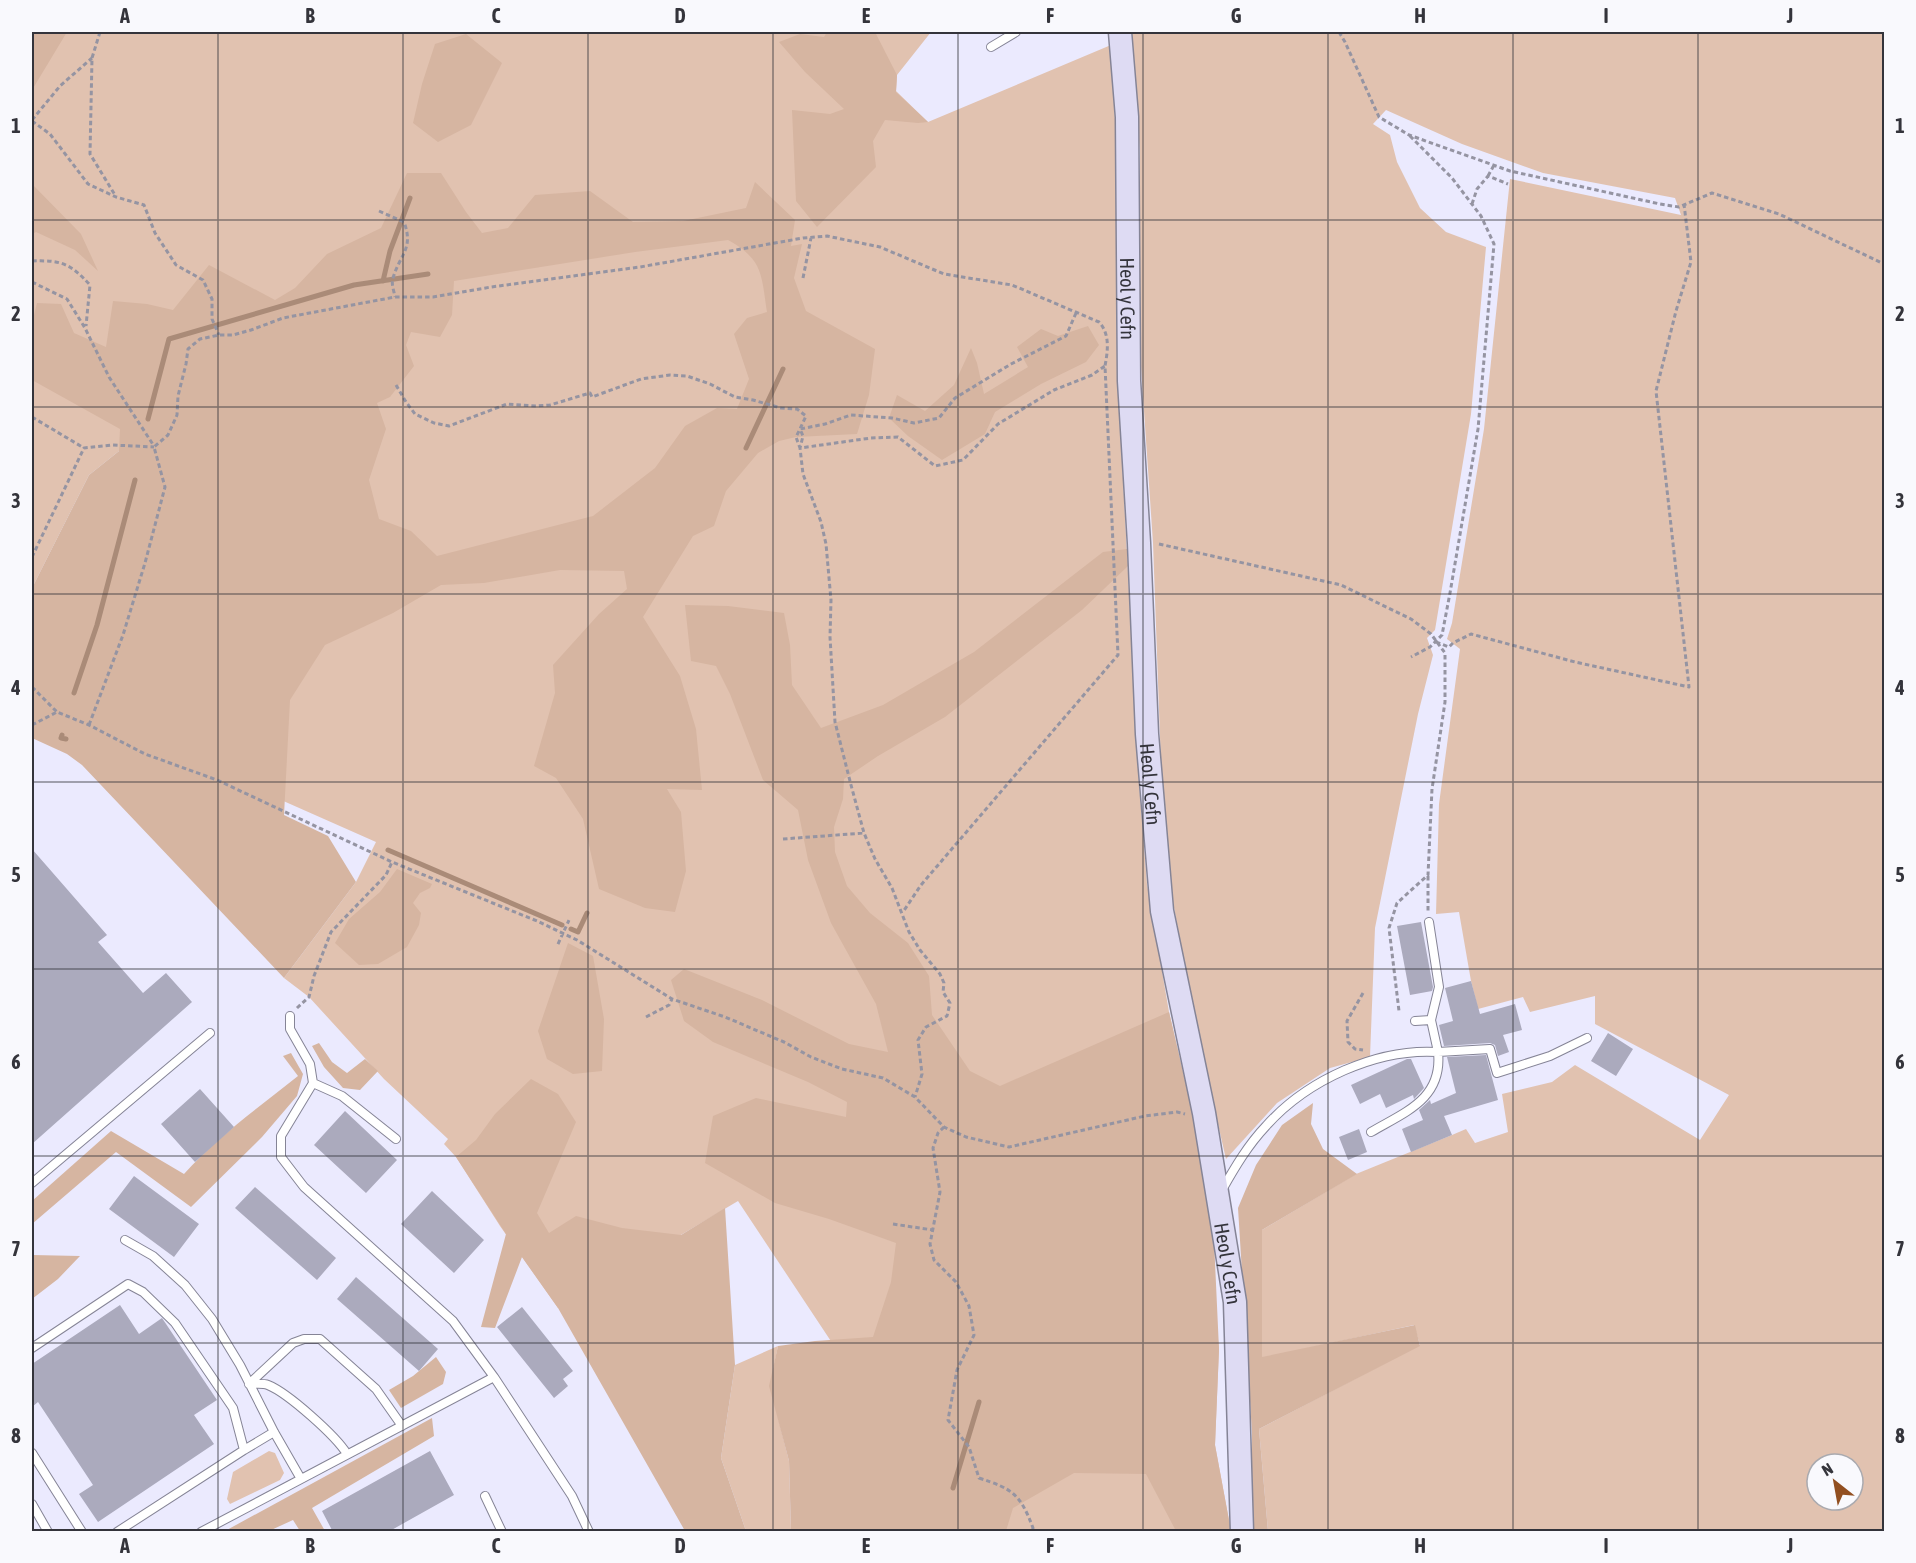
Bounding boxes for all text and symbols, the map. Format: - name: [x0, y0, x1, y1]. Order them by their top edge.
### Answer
- text: A: [119, 4, 130, 27]
- text: B: [305, 4, 315, 27]
- text: C: [492, 4, 501, 27]
- text: D: [674, 4, 686, 27]
- text: E: [862, 4, 871, 27]
- text: F: [1046, 4, 1054, 27]
- text: G: [1231, 4, 1242, 27]
- text: H: [1414, 4, 1426, 27]
- text: I: [1603, 4, 1609, 27]
- text: J: [1786, 4, 1793, 27]
- text: 1: [11, 114, 21, 137]
- text: 1: [1895, 114, 1905, 137]
- street label: Heol y Cefn: [1117, 257, 1140, 340]
- text: 2: [11, 302, 21, 325]
- text: 2: [1895, 302, 1905, 325]
- text: 3: [11, 489, 21, 512]
- text: 3: [1895, 489, 1905, 512]
- text: 4: [10, 676, 21, 699]
- text: 4: [1894, 676, 1905, 699]
- street label: Heol y Cefn: [1136, 742, 1166, 826]
- text: 5: [11, 863, 21, 886]
- text: 5: [1895, 863, 1905, 886]
- text: 6: [11, 1050, 21, 1073]
- text: 6: [1895, 1050, 1905, 1073]
- street label: Heol y Cefn: [1211, 1221, 1247, 1306]
- text: 7: [11, 1237, 21, 1260]
- text: 7: [1895, 1237, 1905, 1260]
- text: 8: [11, 1424, 21, 1447]
- text: 8: [1895, 1424, 1905, 1447]
- north arrow: [1805, 1452, 1865, 1512]
- text: N: [1819, 1459, 1836, 1479]
- text: A: [119, 1534, 130, 1557]
- text: B: [305, 1534, 315, 1557]
- text: C: [492, 1534, 501, 1557]
- text: D: [674, 1534, 686, 1557]
- text: E: [862, 1534, 871, 1557]
- text: F: [1046, 1534, 1054, 1557]
- text: G: [1231, 1534, 1242, 1557]
- text: H: [1414, 1534, 1426, 1557]
- text: I: [1603, 1534, 1609, 1557]
- text: J: [1786, 1534, 1793, 1557]

